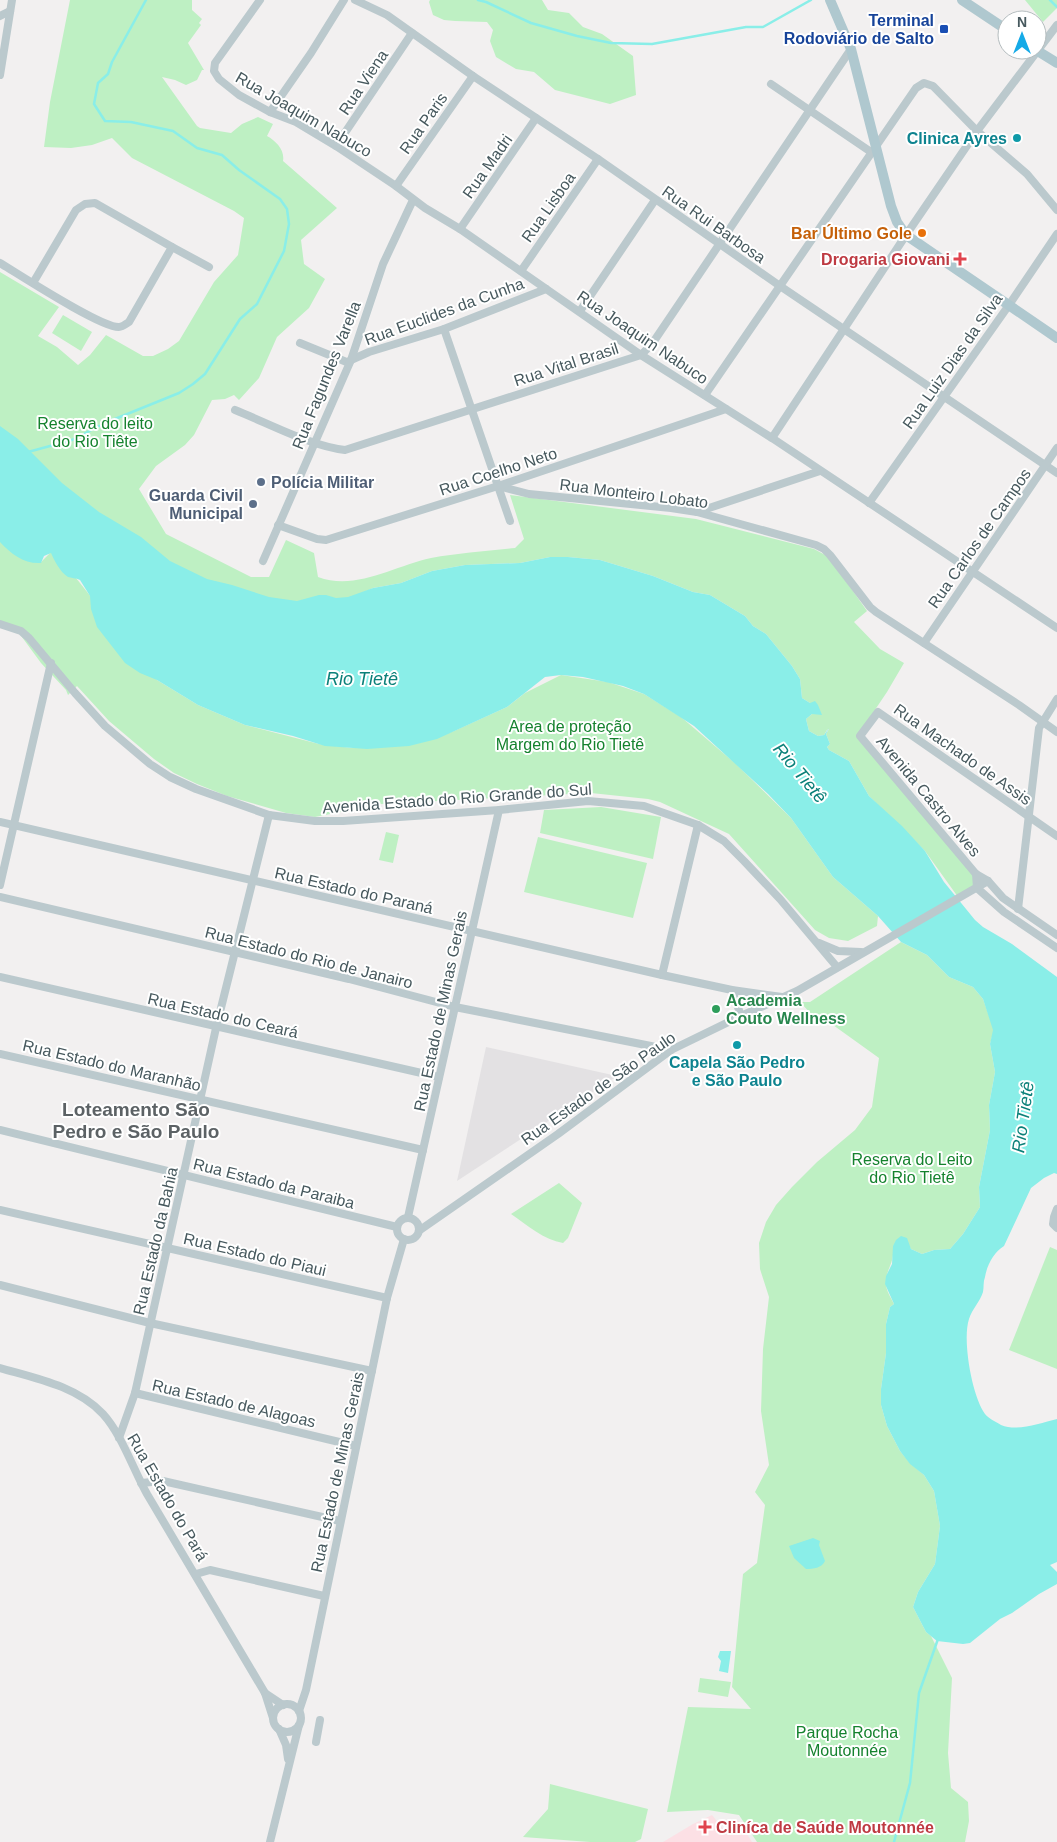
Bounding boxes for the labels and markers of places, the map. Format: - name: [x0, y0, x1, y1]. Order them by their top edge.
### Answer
- place label: Terminal Rodoviário de Salto: [784, 12, 934, 47]
- marker: Terminal Rodoviário de Salto: [938, 23, 950, 35]
- place label: Clinica Ayres: [907, 130, 1007, 147]
- marker: Clinica Ayres: [1011, 132, 1023, 144]
- place label: Bar Último Gole: [791, 224, 912, 242]
- marker: Bar Último Gole: [916, 227, 928, 239]
- place label: Drogaria Giovani: [821, 251, 950, 268]
- marker: Drogaria Giovani: [954, 253, 966, 265]
- place label: Polícia Militar: [271, 474, 374, 491]
- marker: Polícia Militar: [255, 476, 267, 488]
- place label: Guarda Civil Municipal: [149, 487, 243, 522]
- marker: Guarda Civil Municipal: [247, 498, 259, 510]
- place label: Academia Couto Wellness: [726, 992, 846, 1027]
- marker: Academia Couto Wellness: [710, 1003, 722, 1015]
- marker: Capela São Pedro e São Paulo: [731, 1039, 743, 1051]
- place label: Capela São Pedro e São Paulo: [669, 1054, 805, 1089]
- place label: Cliníca de Saúde Moutonnée: [716, 1819, 934, 1836]
- marker: Cliníca de Saúde Moutonnée: [698, 1820, 712, 1834]

